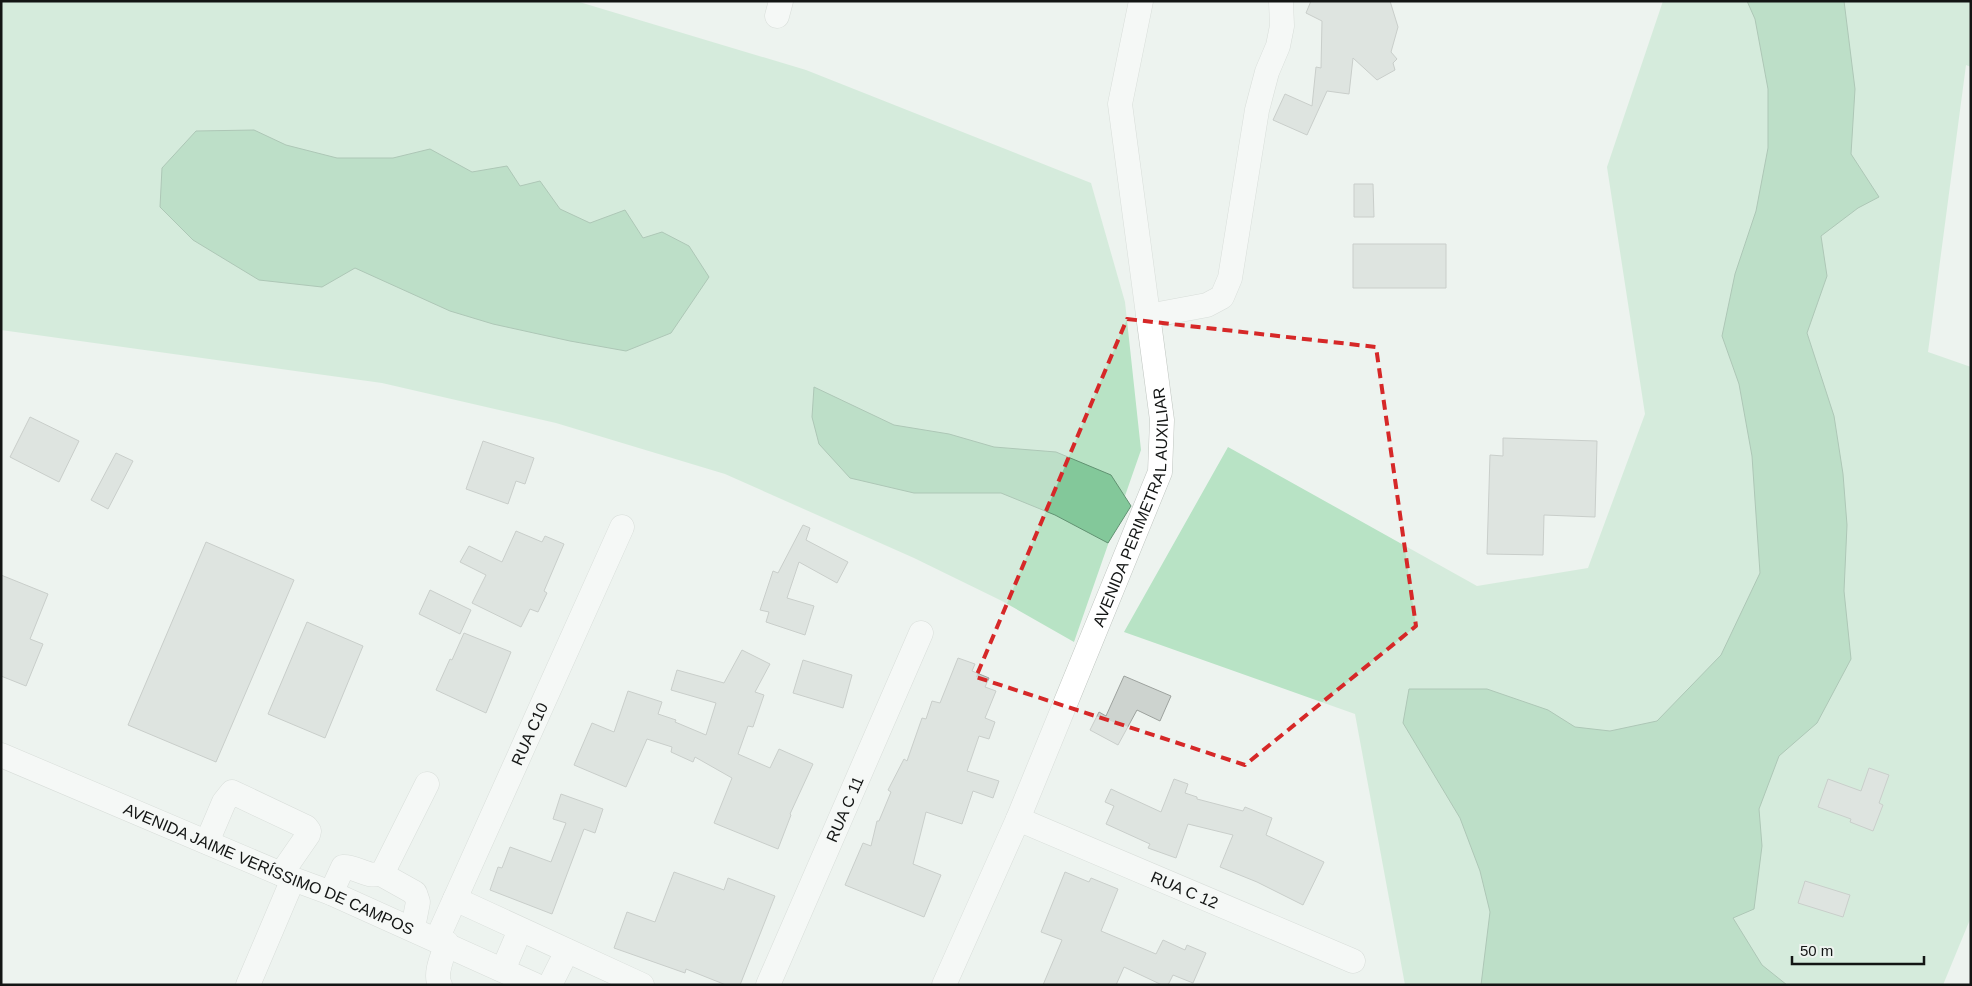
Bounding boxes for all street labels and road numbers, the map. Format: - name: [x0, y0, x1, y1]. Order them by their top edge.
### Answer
- street label: AVENIDA PERIMETRAL AUXILIAR: [1090, 386, 1171, 629]
- street label: RUA C10: [508, 700, 551, 768]
- street label: RUA C 11: [823, 774, 867, 845]
- street label: AVENIDA JAIME VERÍSSIMO DE CAMPOS: [121, 800, 416, 938]
- street label: RUA C 12: [1148, 868, 1221, 912]

